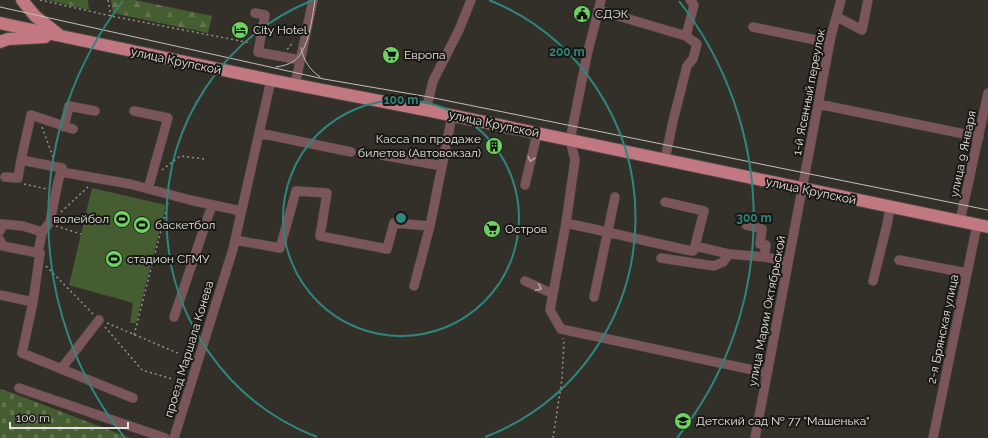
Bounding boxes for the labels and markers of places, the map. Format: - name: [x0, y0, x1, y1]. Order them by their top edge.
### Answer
- public building icon: СДЭК: [572, 4, 592, 24]
- place label: СДЭК: [595, 7, 629, 21]
- hotel icon: City Hotel: [230, 20, 250, 40]
- place label: City Hotel: [253, 23, 308, 37]
- supermarket icon: Европа: [381, 45, 401, 65]
- place label: Европа: [404, 48, 446, 62]
- place label: Касса по продаже билетов (Автовокзал): [358, 132, 481, 160]
- building icon: Касса по продаже билетов (Автовокзал): [484, 136, 504, 156]
- sports icon: волейбол: [112, 209, 132, 229]
- centre of rings: [394, 211, 408, 225]
- place label: волейбол: [53, 212, 109, 226]
- sports icon: баскетбол: [132, 215, 152, 235]
- place label: баскетбол: [155, 218, 215, 232]
- supermarket icon: Остров: [482, 219, 502, 239]
- place label: Остров: [505, 222, 547, 236]
- sports icon: стадион СГМУ: [104, 249, 124, 269]
- place label: стадион СГМУ: [127, 252, 210, 266]
- school or university icon: Детский сад № 77 "Машенька": [673, 411, 693, 431]
- place label: Детский сад № 77 "Машенька": [696, 414, 870, 428]

